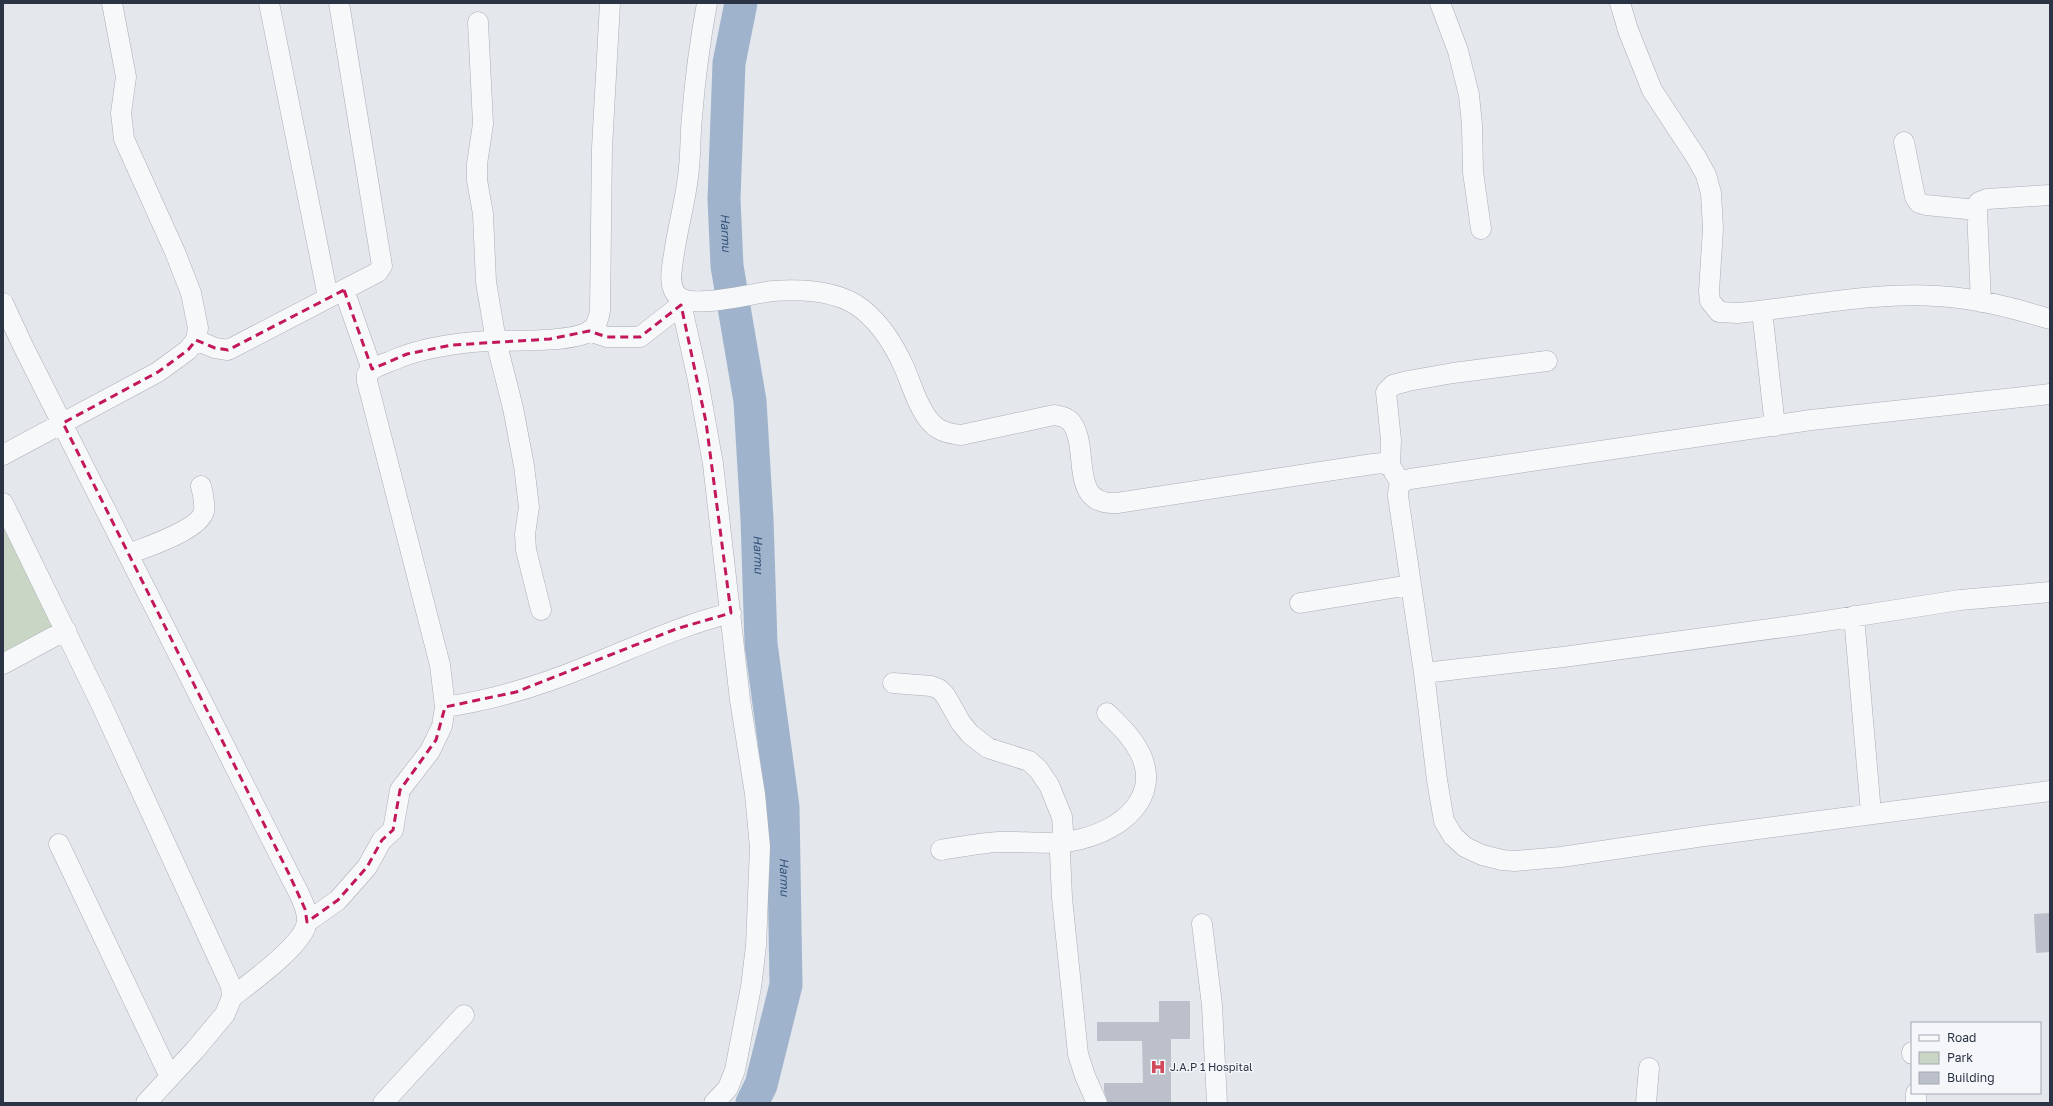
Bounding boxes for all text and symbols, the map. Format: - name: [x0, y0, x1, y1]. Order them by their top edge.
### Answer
- water label: Harmu: [718, 213, 734, 253]
- water label: Harmu: [751, 535, 767, 575]
- water label: Harmu: [777, 858, 793, 897]
- legend: [1911, 1022, 2041, 1094]
- text: Road: [1947, 1030, 1976, 1045]
- text: Park: [1947, 1050, 1973, 1065]
- hospital icon: J.A.P 1 Hospital: [1149, 1058, 1167, 1076]
- place label: J.A.P 1 Hospital: [1170, 1060, 1253, 1073]
- text: Building: [1947, 1070, 1995, 1085]

